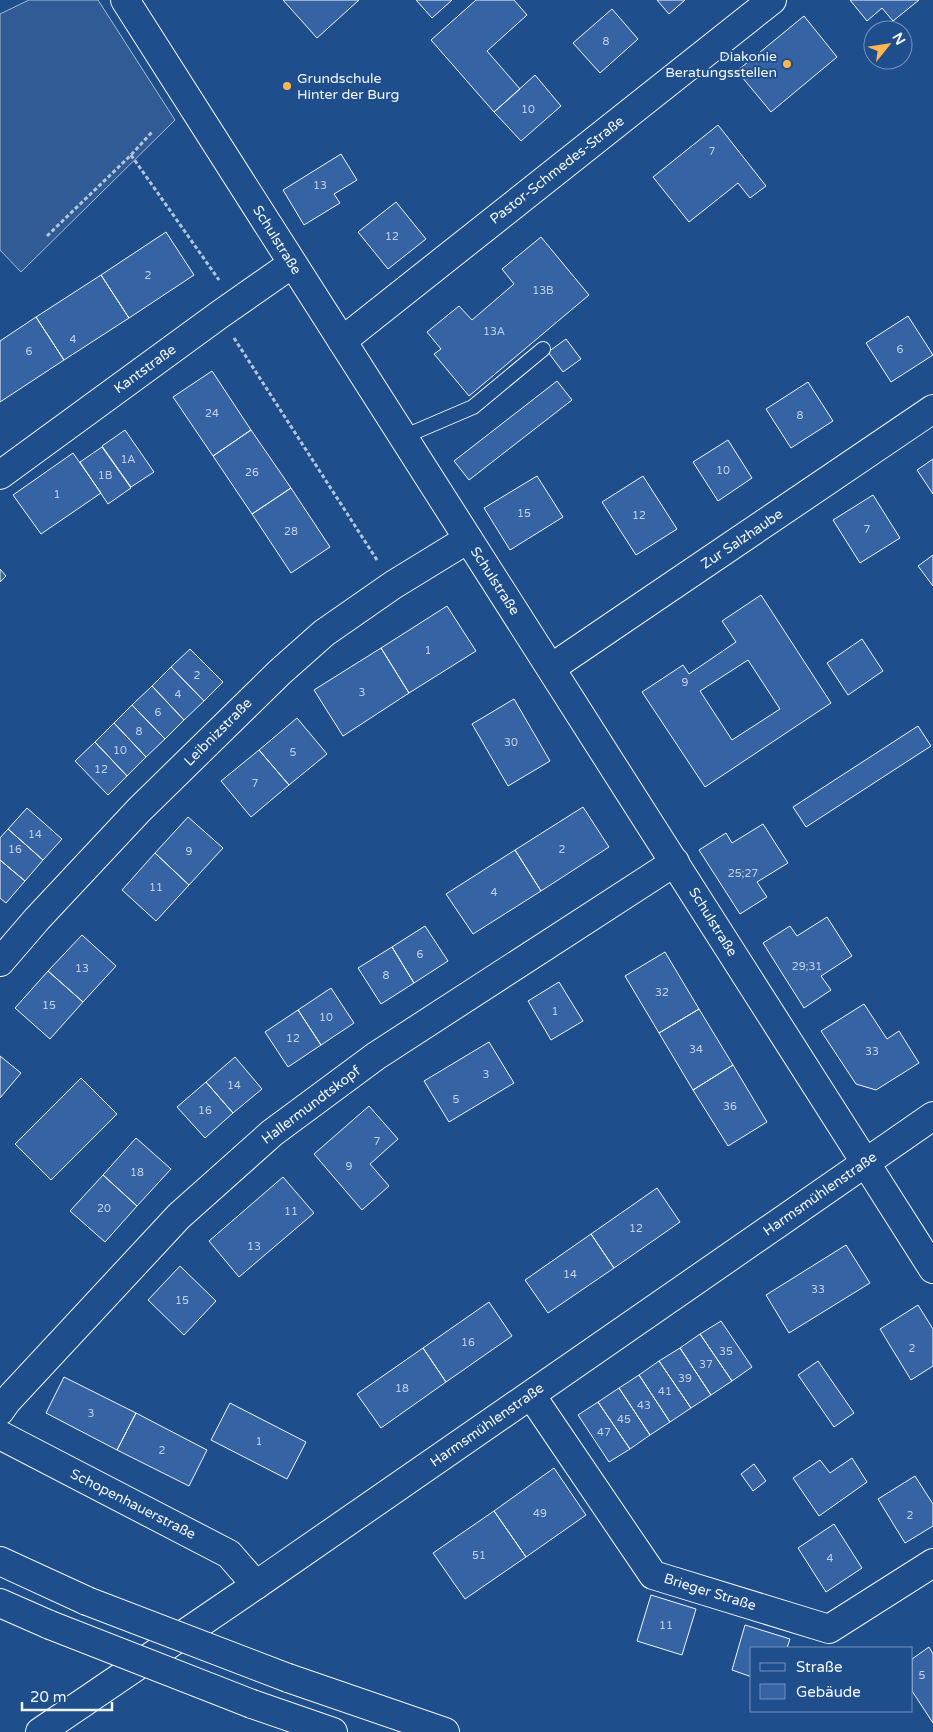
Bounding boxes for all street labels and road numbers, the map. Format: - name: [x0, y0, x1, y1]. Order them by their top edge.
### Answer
- street label: Pastor-Schmedes-Straße: [486, 112, 628, 228]
- street label: Schulstraße: [249, 202, 305, 278]
- street label: Kantstraße: [111, 341, 179, 397]
- street label: Zur Salzhaube: [698, 505, 786, 573]
- street label: Schulstraße: [467, 544, 523, 619]
- street label: Leibnizstraße: [181, 694, 256, 769]
- street label: Schulstraße: [685, 884, 741, 960]
- street label: Hallermundtskopf: [258, 1062, 364, 1148]
- street label: Harmsmühlenstraße: [760, 1148, 880, 1240]
- street label: Harmsmühlenstraße: [427, 1379, 547, 1471]
- street label: Schopenhauerstraße: [68, 1465, 199, 1543]
- street label: Brieger Straße: [662, 1570, 758, 1614]

